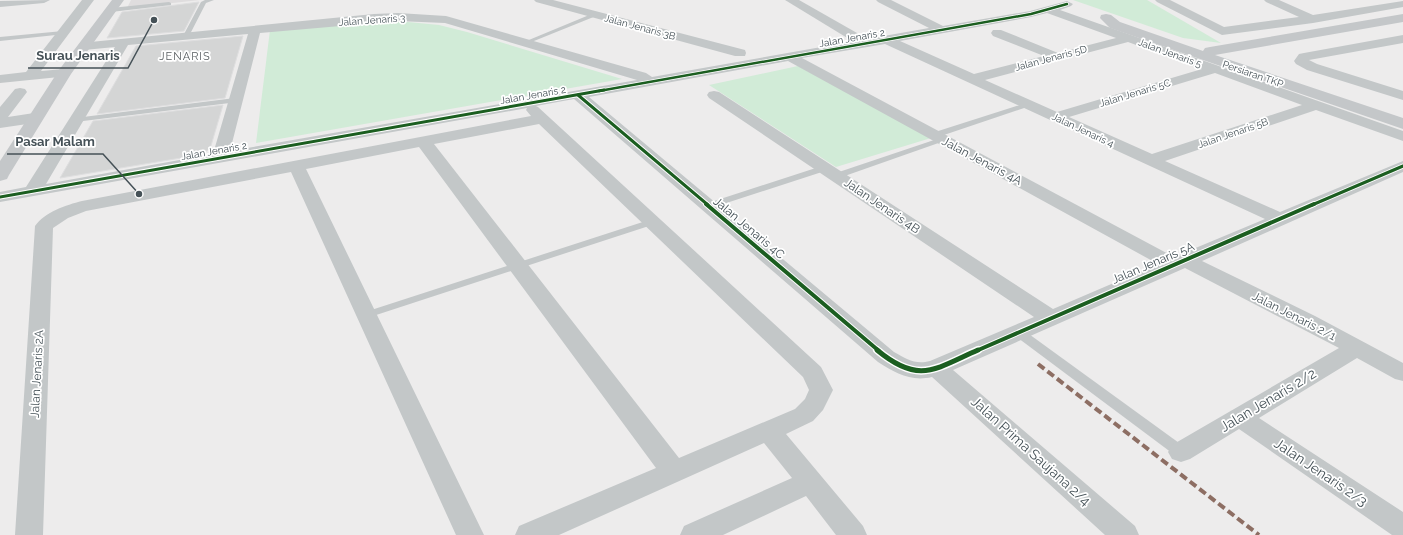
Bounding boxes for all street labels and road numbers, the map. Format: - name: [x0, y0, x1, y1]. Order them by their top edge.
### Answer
- street label: Jalan Jenaris 3: [338, 12, 406, 28]
- street label: Jalan Jenaris 3B: [603, 12, 677, 42]
- street label: Jalan Jenaris 2: [818, 27, 886, 49]
- street label: Jalan Jenaris 5: [1137, 36, 1204, 70]
- street label: Jalan Jenaris 5D: [1014, 43, 1088, 73]
- street label: Persiaran TKP: [1221, 58, 1285, 90]
- street label: Jalan Jenaris 5C: [1098, 77, 1172, 109]
- street label: Jalan Jenaris 2: [499, 84, 567, 106]
- street label: Jalan Jenaris 4: [1050, 111, 1116, 149]
- street label: Jalan Jenaris 5B: [1196, 116, 1270, 150]
- street label: Jalan Jenaris 4A: [940, 134, 1024, 188]
- street label: Jalan Jenaris 2: [180, 140, 248, 162]
- street label: Jalan Jenaris 4B: [842, 176, 922, 236]
- street label: Jalan Jenaris 4C: [711, 194, 787, 262]
- street label: Jalan Jenaris 5A: [1110, 239, 1196, 287]
- street label: Jalan Jenaris 2/1: [1250, 289, 1338, 343]
- street label: Jalan Jenaris 2A: [28, 330, 46, 418]
- street label: Jalan Jenaris 2/2: [1217, 365, 1319, 435]
- street label: Jalan Prima Saujana 2/4: [968, 393, 1094, 509]
- street label: Jalan Jenaris 2/3: [1271, 435, 1371, 509]

